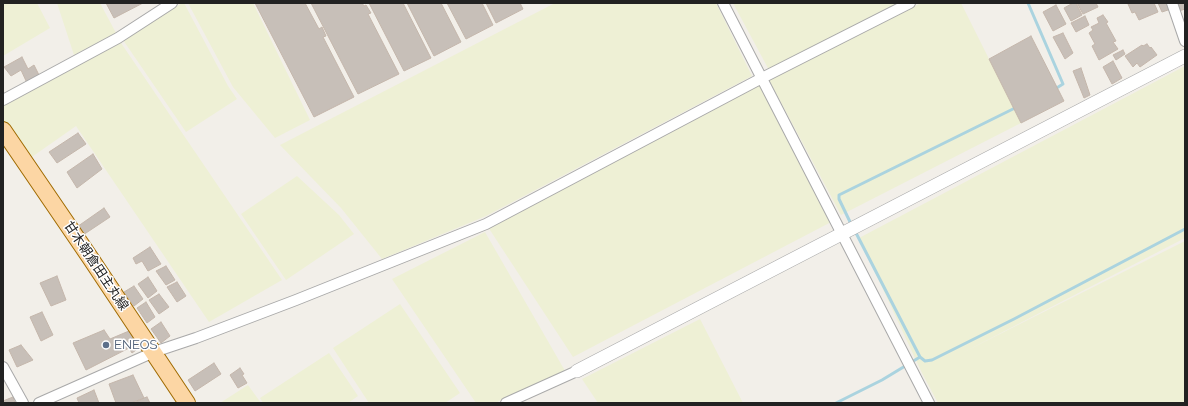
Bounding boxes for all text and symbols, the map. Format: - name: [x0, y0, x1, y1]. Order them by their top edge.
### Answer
- street label: 甘木朝倉田主丸線: [60, 219, 132, 313]
- place label: ENEOS: [114, 337, 157, 353]
- marker: ENEOS: [101, 340, 111, 350]

